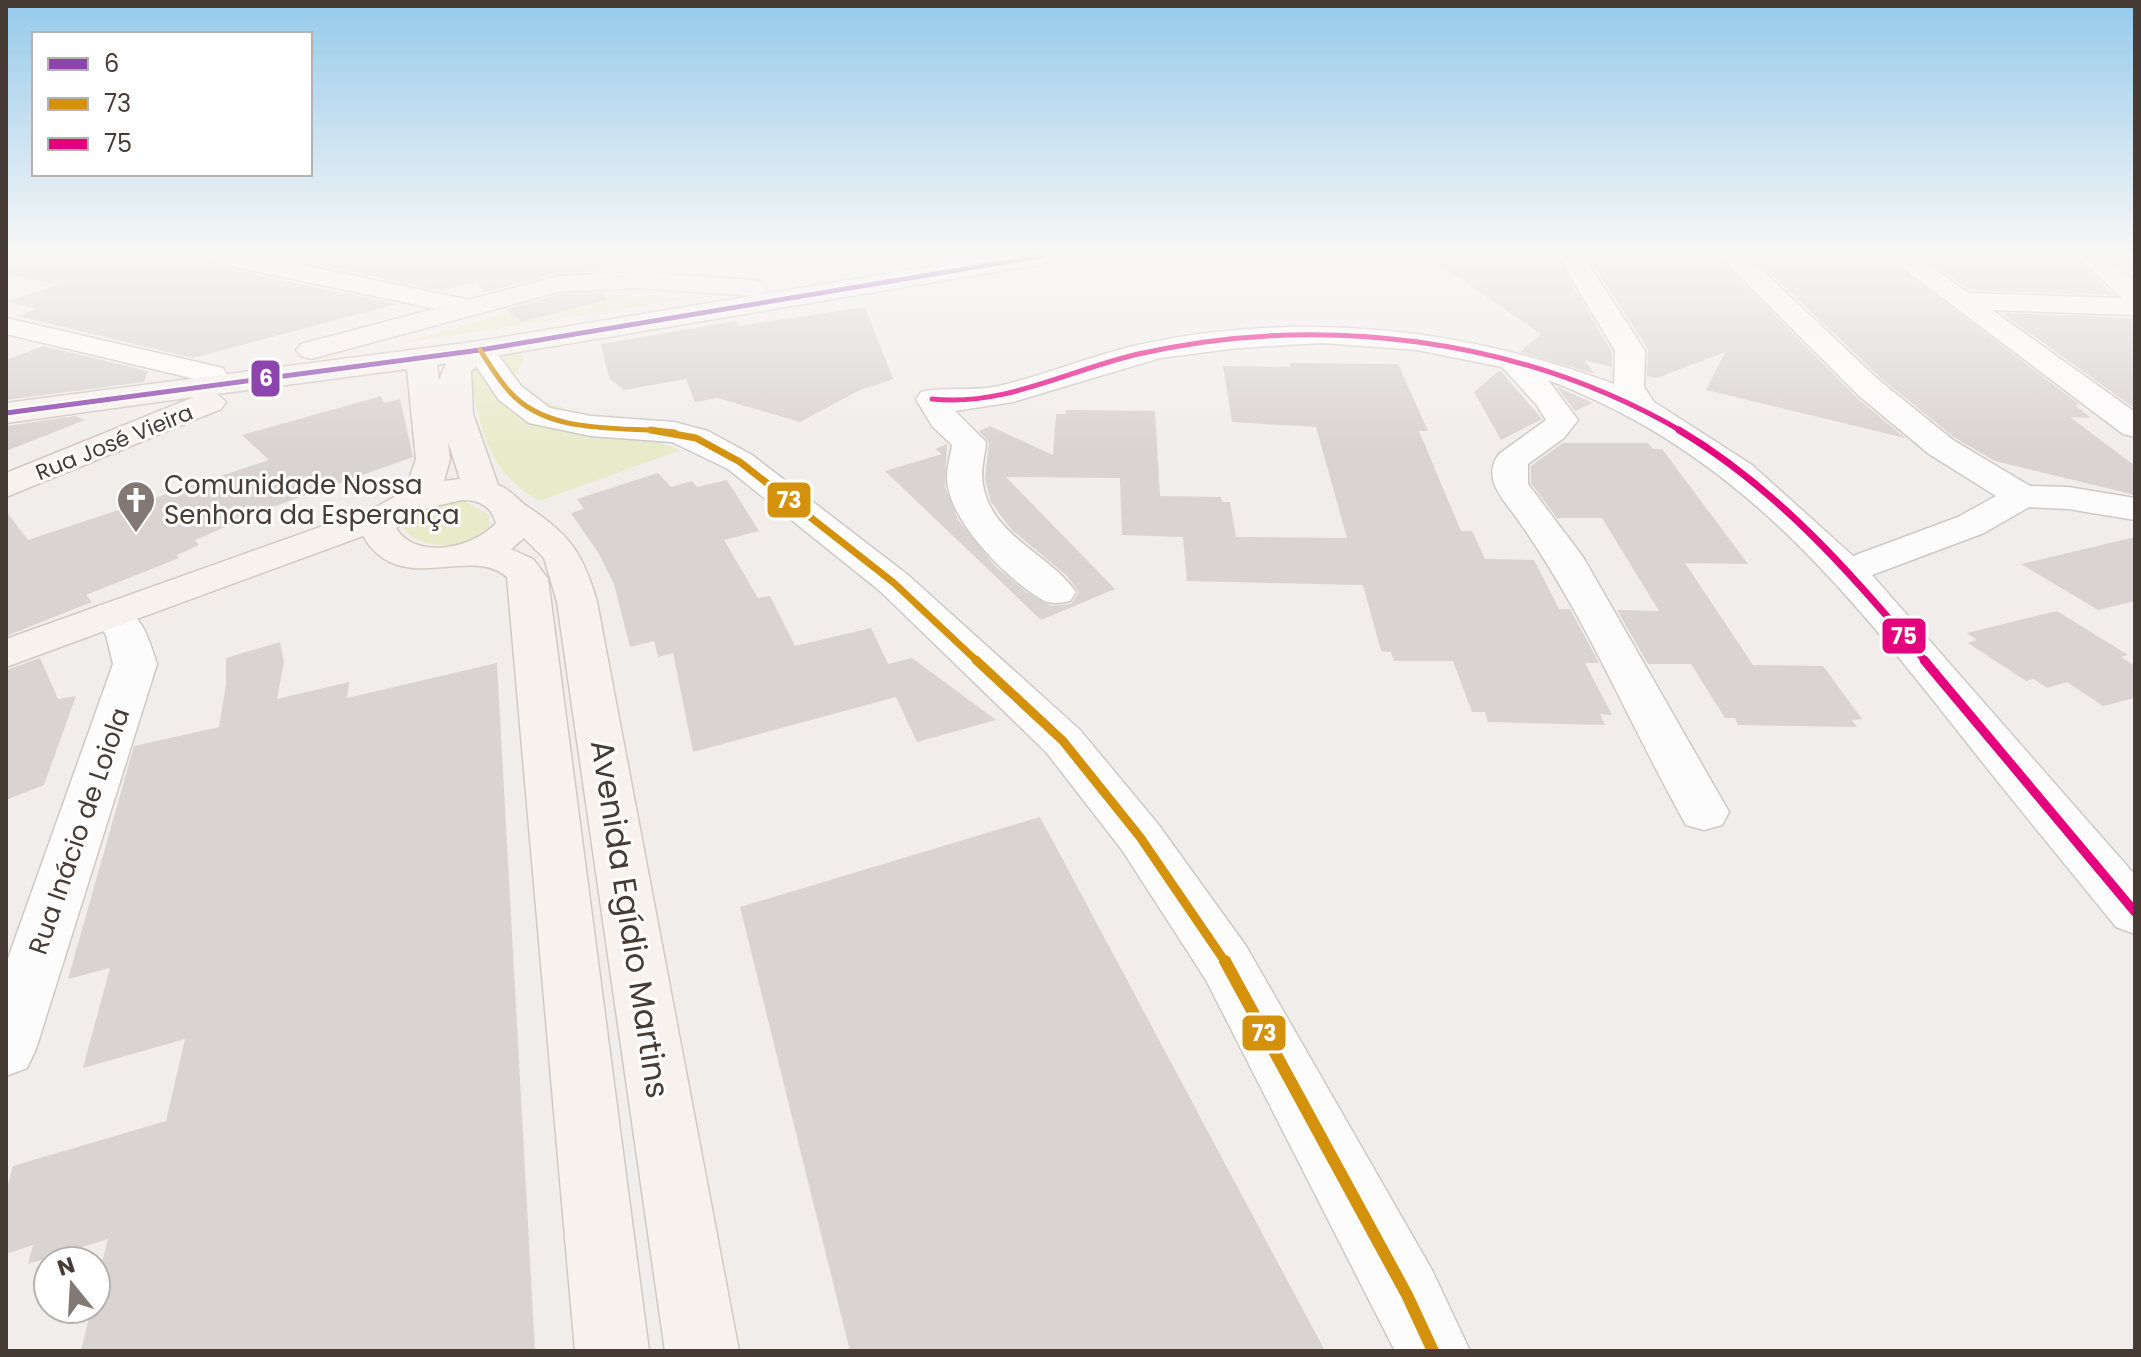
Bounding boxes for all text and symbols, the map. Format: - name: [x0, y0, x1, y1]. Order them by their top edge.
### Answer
- legend: [32, 32, 312, 176]
- text: 6: [104, 47, 119, 80]
- text: 73: [104, 87, 131, 120]
- text: 75: [104, 127, 132, 160]
- line badge: 6: [250, 359, 281, 398]
- text: 6: [259, 363, 273, 394]
- street label: Rua José Vieira: [31, 397, 198, 488]
- place label: Comunidade Nossa Senhora da Esperança: [164, 467, 460, 533]
- church icon: Comunidade Nossa Senhora da Esperança: [115, 479, 157, 534]
- line badge: 73: [766, 481, 812, 519]
- text: 73: [776, 485, 802, 516]
- line badge: 75: [1881, 617, 1927, 655]
- text: 75: [1891, 621, 1917, 652]
- street label: Rua Inácio de Loiola: [20, 703, 138, 959]
- street label: Avenida Egídio Martins: [580, 737, 681, 1101]
- line badge: 73: [1241, 1014, 1287, 1052]
- text: 73: [1251, 1018, 1277, 1049]
- north arrow: [32, 1245, 112, 1325]
- text: N: [53, 1249, 79, 1284]

